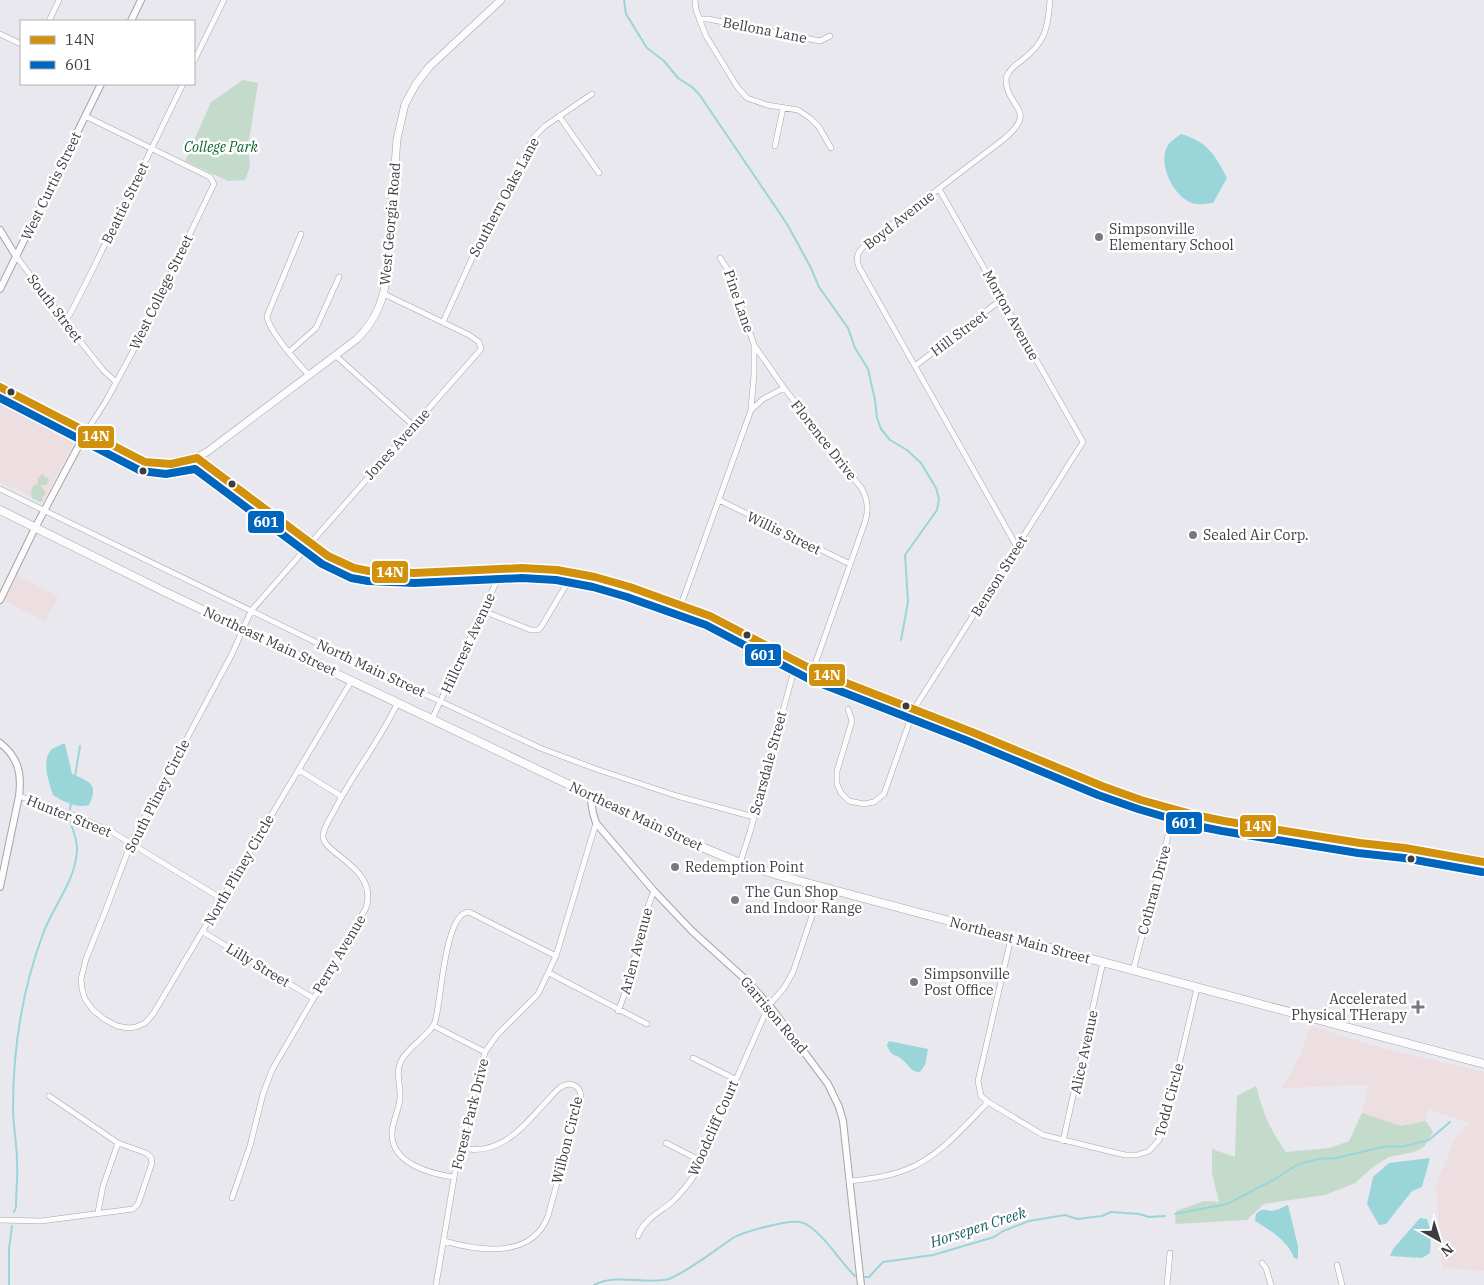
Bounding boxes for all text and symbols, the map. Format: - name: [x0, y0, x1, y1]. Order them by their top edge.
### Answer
- street label: Bellona Lane: [721, 13, 809, 47]
- legend: [20, 20, 195, 85]
- text: 14N: [65, 30, 95, 49]
- text: 601: [65, 55, 92, 74]
- street label: West Curtis Street: [17, 129, 85, 243]
- street label: Southern Oaks Lane: [465, 134, 543, 260]
- park label: College Park: [184, 138, 259, 156]
- street label: Beattie Street: [97, 159, 153, 247]
- street label: West Georgia Road: [376, 161, 404, 286]
- street label: Boyd Avenue: [860, 187, 938, 253]
- place label: Simpsonville Elementary School: [1109, 220, 1234, 254]
- marker: Simpsonville Elementary School: [1093, 231, 1105, 243]
- street label: West College Street: [125, 232, 197, 352]
- street label: Pine Lane: [720, 267, 758, 335]
- street label: Morton Avenue: [979, 267, 1043, 363]
- street label: South Street: [23, 270, 87, 346]
- street label: Hill Street: [927, 306, 991, 360]
- unlabelled marker: [6, 387, 16, 397]
- street label: Florence Drive: [787, 396, 861, 484]
- street label: Jones Avenue: [360, 405, 434, 483]
- line badge: 14N: [77, 425, 115, 449]
- text: 14N: [82, 427, 110, 445]
- unlabelled marker: [138, 466, 148, 476]
- unlabelled marker: [227, 479, 237, 489]
- street label: Willis Street: [744, 507, 824, 559]
- line badge: 601: [247, 510, 285, 534]
- text: 601: [253, 513, 279, 531]
- place label: Sealed Air Corp.: [1203, 526, 1309, 544]
- marker: Sealed Air Corp.: [1187, 529, 1199, 541]
- street label: Benson Street: [967, 532, 1031, 620]
- line badge: 14N: [371, 560, 409, 584]
- text: 14N: [376, 563, 404, 581]
- street label: Hillcrest Avenue: [437, 590, 499, 696]
- street label: Northeast Main Street: [201, 602, 339, 680]
- unlabelled marker: [742, 630, 752, 640]
- street label: North Main Street: [314, 635, 428, 701]
- line badge: 601: [744, 643, 782, 667]
- text: 601: [750, 646, 776, 664]
- line badge: 14N: [808, 663, 846, 687]
- text: 14N: [813, 666, 841, 684]
- unlabelled marker: [901, 701, 911, 711]
- street label: Scarsdale Street: [746, 709, 790, 817]
- street label: South Pliney Circle: [121, 736, 193, 856]
- street label: Northeast Main Street: [567, 777, 705, 855]
- street label: Hunter Street: [24, 791, 114, 841]
- street label: North Pliney Circle: [200, 811, 278, 929]
- line badge: 601: [1165, 811, 1203, 835]
- text: 601: [1171, 814, 1197, 832]
- line badge: 14N: [1239, 814, 1277, 838]
- text: 14N: [1244, 817, 1272, 835]
- street label: Cothran Drive: [1133, 843, 1175, 937]
- unlabelled marker: [1406, 854, 1416, 864]
- place label: Redemption Point: [685, 858, 804, 876]
- marker: Redemption Point: [669, 861, 681, 873]
- place label: The Gun Shop and Indoor Range: [745, 883, 862, 917]
- marker: The Gun Shop and Indoor Range: [729, 894, 741, 906]
- street label: Arlen Avenue: [616, 906, 656, 996]
- street label: Perry Avenue: [308, 911, 370, 997]
- street label: Northeast Main Street: [948, 913, 1092, 967]
- street label: Lilly Street: [223, 939, 293, 991]
- place label: Simpsonville Post Office: [924, 965, 1010, 999]
- street label: Garrison Road: [737, 973, 812, 1058]
- marker: Simpsonville Post Office: [908, 976, 920, 988]
- place label: Accelerated Physical THerapy: [1291, 990, 1408, 1024]
- marker: Accelerated Physical THerapy: [1411, 1000, 1425, 1014]
- street label: Alice Avenue: [1066, 1008, 1102, 1096]
- street label: Forest Park Drive: [447, 1057, 493, 1171]
- street label: Todd Circle: [1151, 1061, 1187, 1139]
- street label: Woodcliff Court: [684, 1077, 742, 1179]
- street label: Wilbon Circle: [547, 1095, 587, 1185]
- water label: Horsepen Creek: [927, 1203, 1028, 1252]
- north arrow: [1414, 1215, 1464, 1265]
- text: N: [1437, 1240, 1457, 1261]

